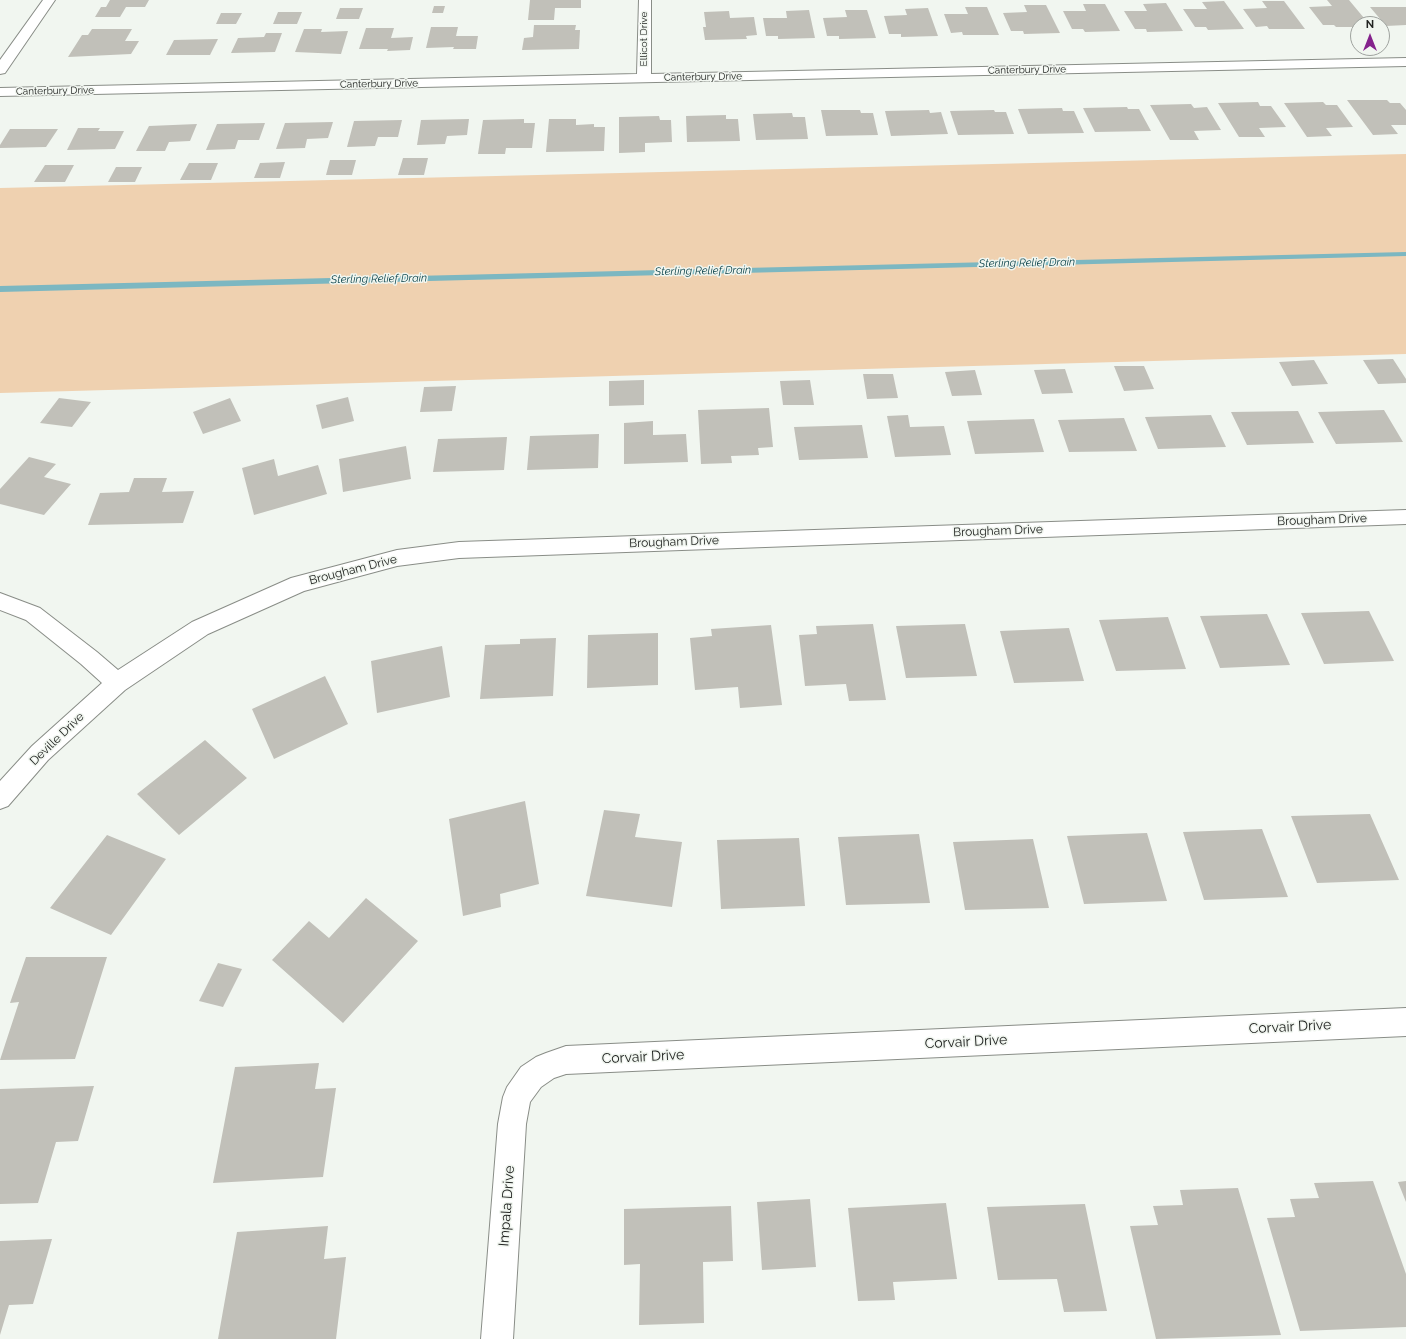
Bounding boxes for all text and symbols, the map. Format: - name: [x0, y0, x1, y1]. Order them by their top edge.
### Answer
- street label: Ellicot Drive: [638, 12, 650, 66]
- north arrow: [1350, 16, 1390, 56]
- text: N: [1366, 18, 1374, 31]
- street label: Canterbury Drive: [988, 63, 1066, 77]
- street label: Canterbury Drive: [664, 70, 742, 84]
- street label: Canterbury Drive: [340, 77, 418, 91]
- street label: Canterbury Drive: [16, 84, 94, 98]
- water label: Sterling Relief Drain: [979, 256, 1075, 270]
- water label: Sterling Relief Drain: [655, 264, 751, 278]
- water label: Sterling Relief Drain: [331, 272, 427, 286]
- street label: Brougham Drive: [1277, 511, 1367, 529]
- street label: Brougham Drive: [953, 522, 1043, 540]
- street label: Brougham Drive: [629, 533, 719, 551]
- street label: Brougham Drive: [308, 552, 398, 588]
- street label: Deville Drive: [27, 710, 87, 768]
- street label: Corvair Drive: [1248, 1016, 1332, 1038]
- street label: Corvair Drive: [924, 1031, 1008, 1053]
- street label: Corvair Drive: [601, 1046, 685, 1068]
- street label: Impala Drive: [496, 1165, 518, 1247]

